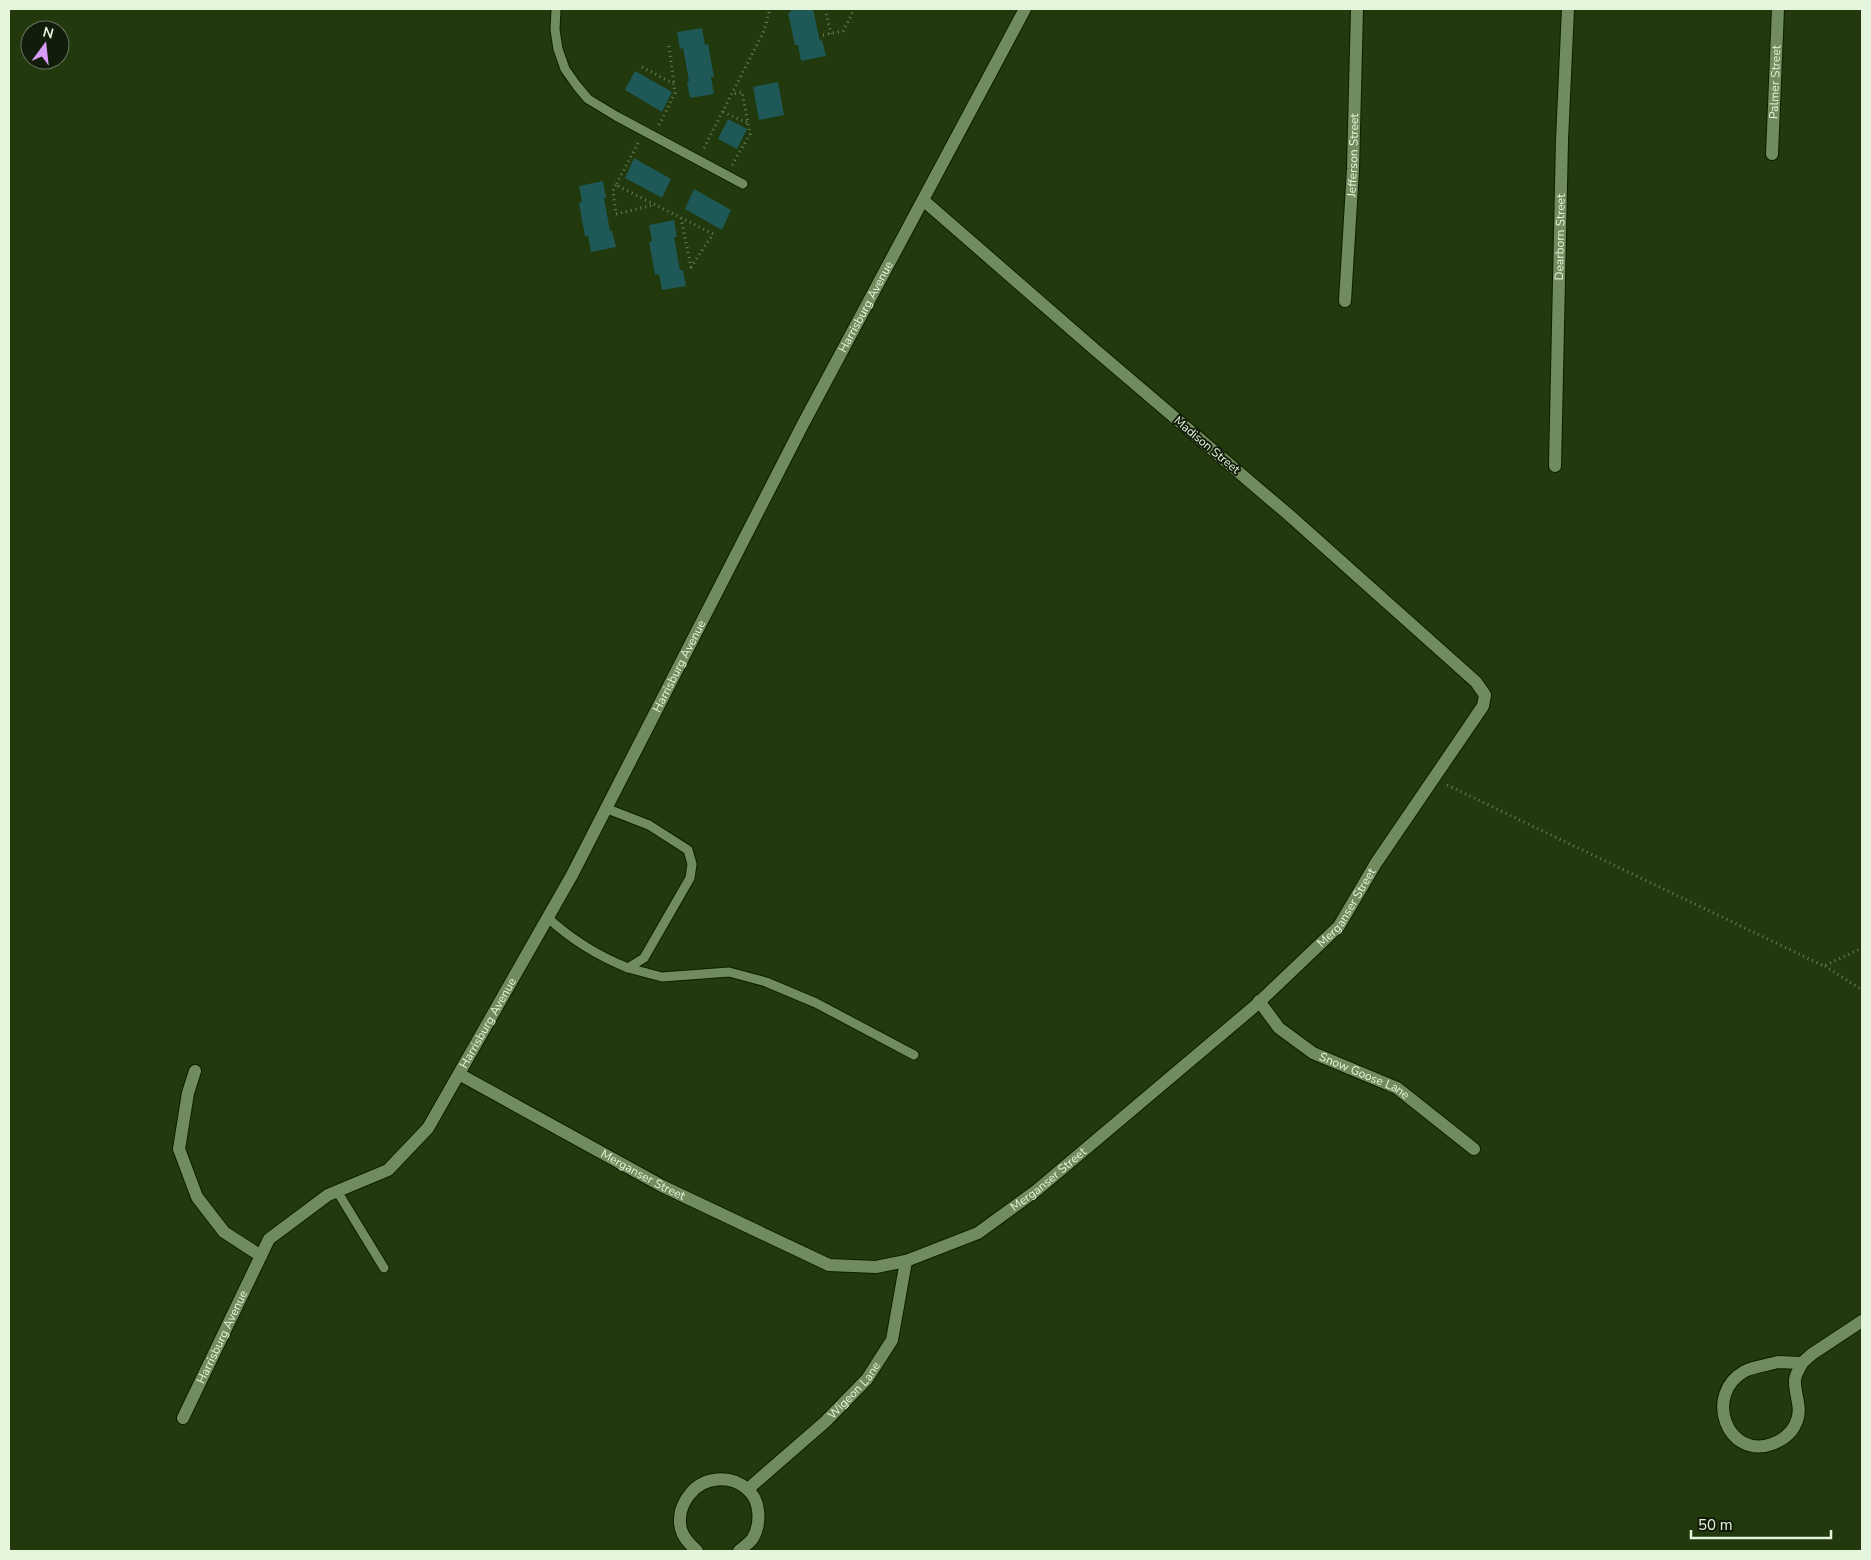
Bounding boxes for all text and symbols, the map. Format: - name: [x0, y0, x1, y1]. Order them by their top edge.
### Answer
- north arrow: [20, 20, 70, 70]
- text: N: [41, 22, 56, 43]
- street label: Palmer Street: [1765, 44, 1785, 119]
- street label: Jefferson Street: [1343, 112, 1362, 199]
- street label: Dearborn Street: [1551, 193, 1569, 281]
- street label: Harrisburg Avenue: [835, 258, 897, 355]
- street label: Madison Street: [1171, 413, 1244, 478]
- street label: Harrisburg Avenue: [649, 617, 709, 715]
- street label: Merganser Street: [1314, 864, 1380, 951]
- street label: Harrisburg Avenue: [456, 975, 520, 1071]
- street label: Snow Goose Lane: [1317, 1048, 1413, 1103]
- street label: Merganser Street: [1007, 1143, 1090, 1215]
- street label: Merganser Street: [598, 1146, 689, 1204]
- street label: Harrisburg Avenue: [193, 1288, 251, 1386]
- street label: Wigeon Lane: [824, 1359, 884, 1423]
- scale bar: [1691, 1508, 1831, 1540]
- text: 50 m: [1698, 1515, 1733, 1535]

